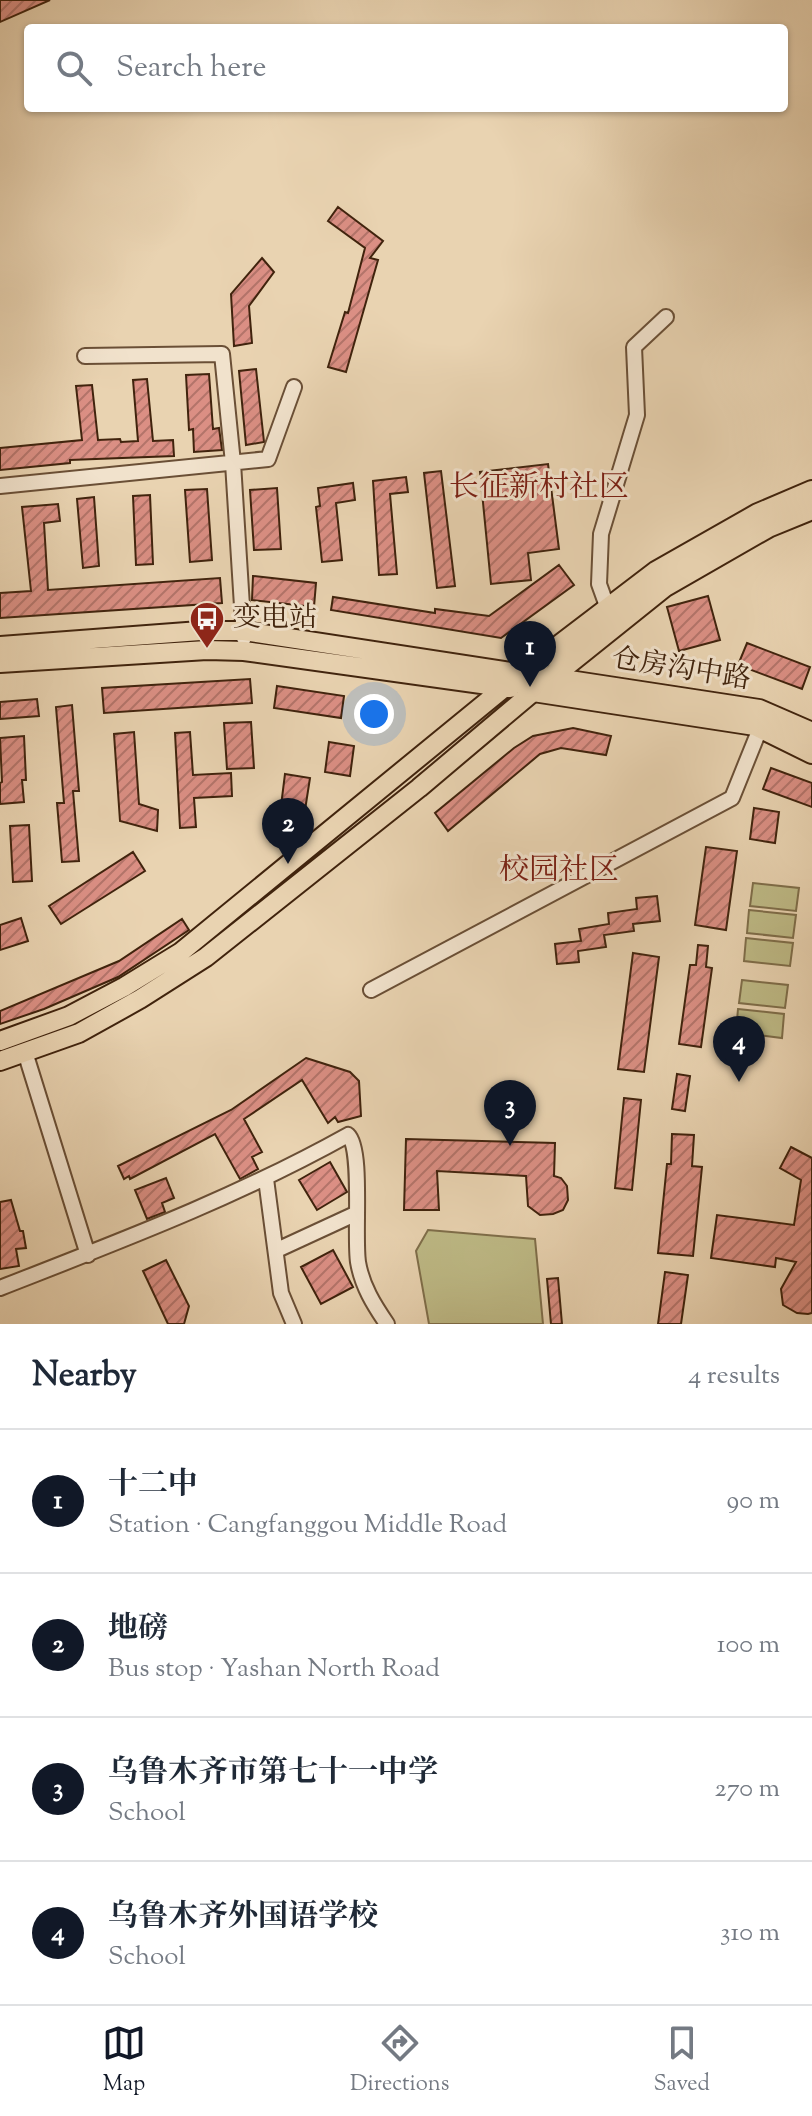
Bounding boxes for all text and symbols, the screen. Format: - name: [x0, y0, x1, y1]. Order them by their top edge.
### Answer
- search box: [24, 24, 788, 112]
- icon: search: [52, 46, 96, 90]
- text: Search here: [116, 47, 266, 90]
- district label: 长征新村社区: [449, 467, 629, 510]
- place label: 变电站: [233, 599, 317, 639]
- bus stop icon: 变电站: [188, 600, 226, 650]
- pin: 1: [504, 621, 556, 687]
- street label: 仓房沟中路: [609, 639, 753, 701]
- your location: [354, 694, 394, 734]
- pin: 2: [262, 798, 314, 864]
- district label: 校园社区: [499, 850, 619, 893]
- pin: 4: [713, 1016, 765, 1082]
- pin: 3: [484, 1080, 536, 1146]
- text: Nearby: [32, 1352, 137, 1401]
- text: 4 results: [688, 1358, 780, 1395]
- text: 十二中: [108, 1464, 198, 1507]
- text: 1: [54, 1483, 62, 1520]
- text: 90 m: [727, 1483, 780, 1520]
- text: Station · Cangfanggou Middle Road: [108, 1507, 507, 1544]
- text: 地磅: [108, 1608, 168, 1651]
- text: 2: [52, 1627, 64, 1664]
- text: 100 m: [717, 1627, 780, 1664]
- text: Bus stop · Yashan North Road: [108, 1651, 440, 1688]
- text: 乌鲁木齐市第七十一中学: [108, 1752, 438, 1795]
- text: 3: [53, 1771, 63, 1808]
- text: 270 m: [715, 1771, 780, 1808]
- text: School: [108, 1795, 186, 1832]
- text: 乌鲁木齐外国语学校: [108, 1896, 378, 1939]
- text: 4: [51, 1915, 65, 1952]
- text: 310 m: [720, 1915, 780, 1952]
- text: School: [108, 1939, 186, 1976]
- tab: Map: [102, 2021, 146, 2101]
- tab: Directions: [350, 2021, 449, 2101]
- tab: Saved: [653, 2021, 710, 2101]

